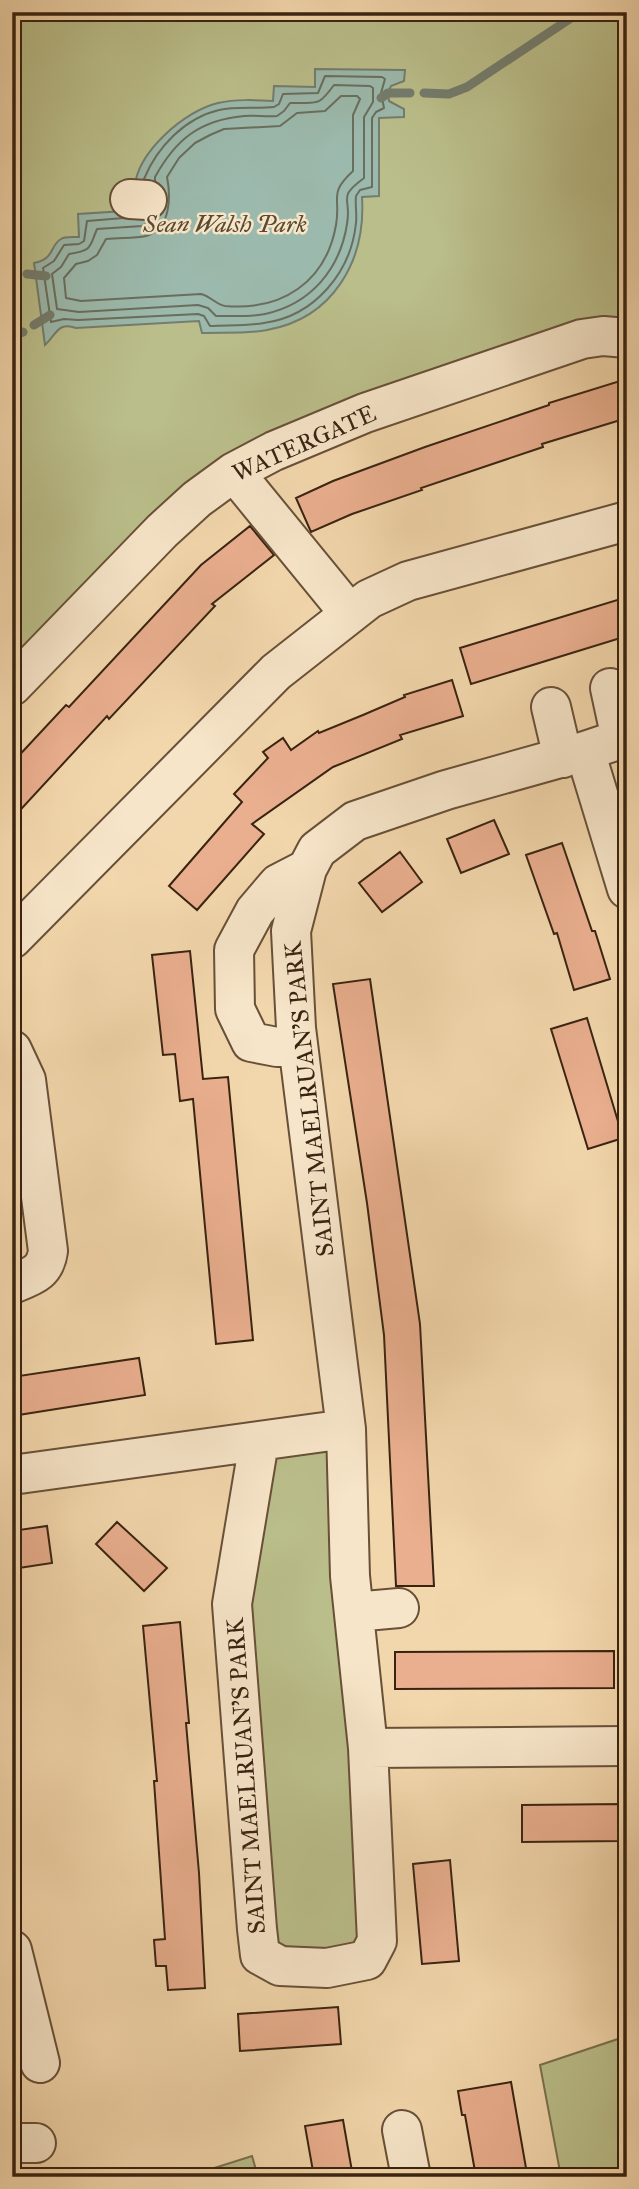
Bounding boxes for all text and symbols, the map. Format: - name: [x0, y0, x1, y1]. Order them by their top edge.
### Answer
- park label: Sean Walsh Park: [142, 209, 307, 239]
- street label: WATERGATE: [228, 398, 380, 488]
- street label: SAINT MAELRUAN'S PARK: [277, 939, 340, 1258]
- street label: SAINT MAELRUAN'S PARK: [220, 1616, 272, 1935]

